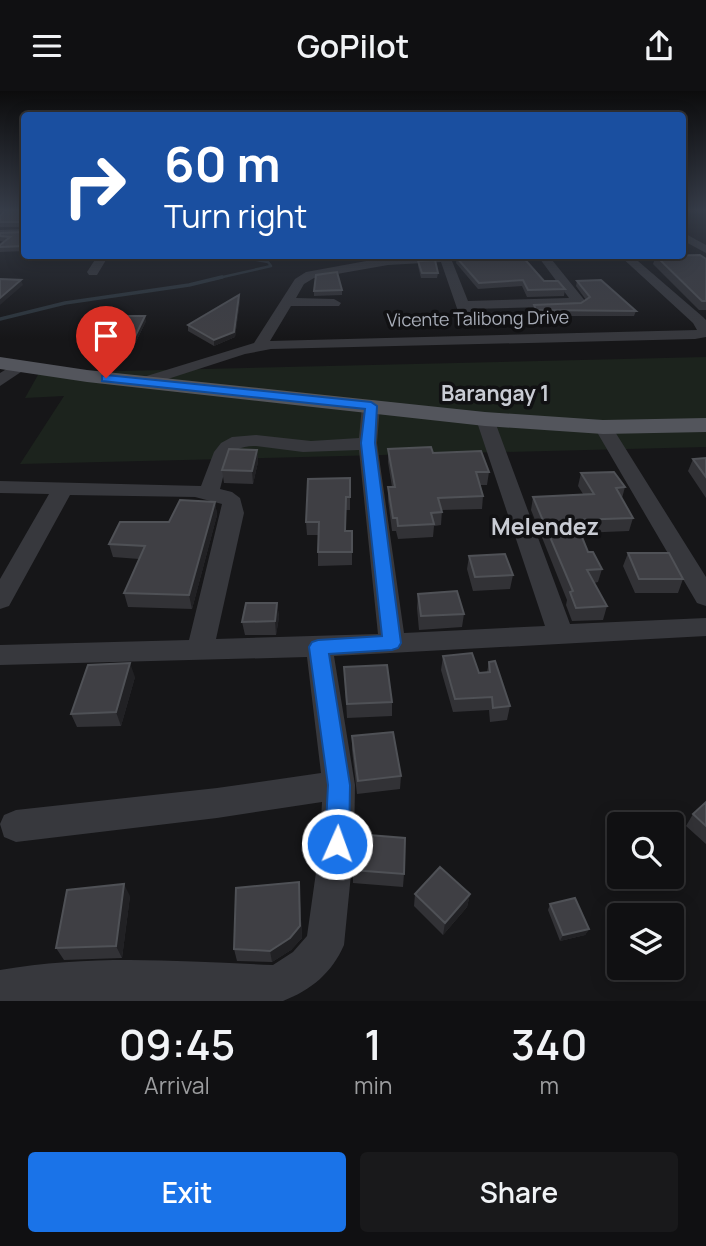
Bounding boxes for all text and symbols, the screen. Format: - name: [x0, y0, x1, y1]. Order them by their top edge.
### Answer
- text: GoPilot: [297, 24, 409, 68]
- icon: menu: [28, 27, 66, 65]
- icon: share: [640, 27, 678, 65]
- text: 60 m: [164, 130, 281, 197]
- icon: right: [49, 140, 140, 231]
- text: Turn right: [164, 194, 307, 238]
- street label: Vicente Talibong Drive: [387, 304, 569, 332]
- pin: [76, 306, 136, 378]
- icon: arrive: [87, 317, 125, 355]
- district label: Barangay 1: [441, 379, 549, 407]
- district label: Melendez: [491, 510, 599, 542]
- position arrow: [300, 807, 374, 881]
- map controls: [607, 812, 684, 980]
- button: search: [607, 812, 684, 889]
- button: layers: [607, 903, 684, 980]
- text: 09:45: [119, 1015, 235, 1073]
- text: 1: [364, 1015, 382, 1073]
- text: 340: [511, 1015, 587, 1073]
- text: Arrival: [144, 1069, 210, 1101]
- text: min: [354, 1069, 392, 1101]
- text: m: [539, 1069, 559, 1101]
- button: Exit: [28, 1152, 346, 1232]
- button: Share: [360, 1152, 678, 1232]

